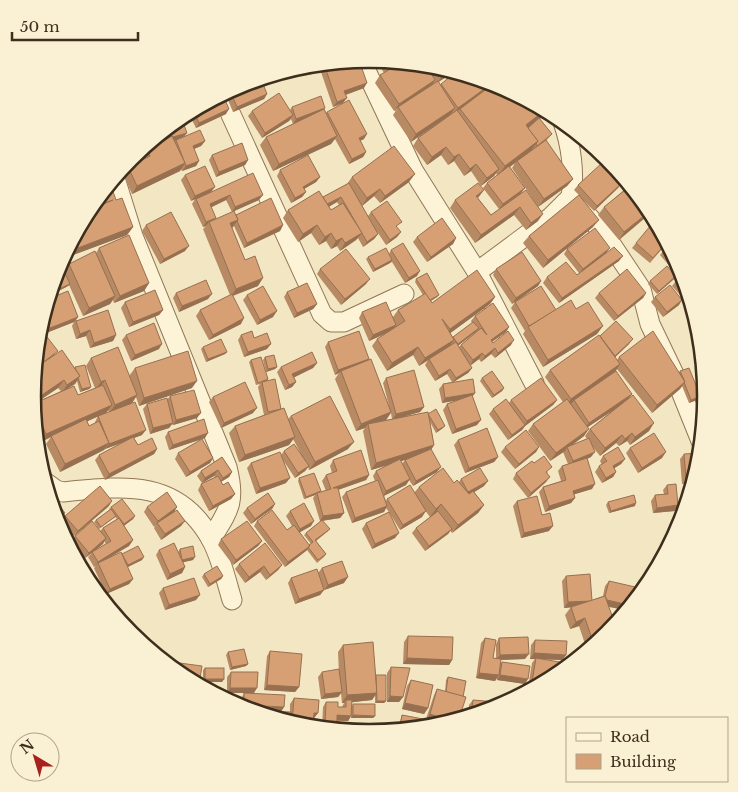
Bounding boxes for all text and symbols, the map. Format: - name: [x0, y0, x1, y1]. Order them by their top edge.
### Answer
- scale bar: [12, 10, 139, 42]
- text: 50 m: [20, 17, 60, 36]
- legend: [566, 717, 728, 782]
- text: Road: [610, 727, 650, 746]
- north arrow: [10, 732, 60, 782]
- text: N: [16, 736, 38, 758]
- text: Building: [610, 752, 677, 771]

